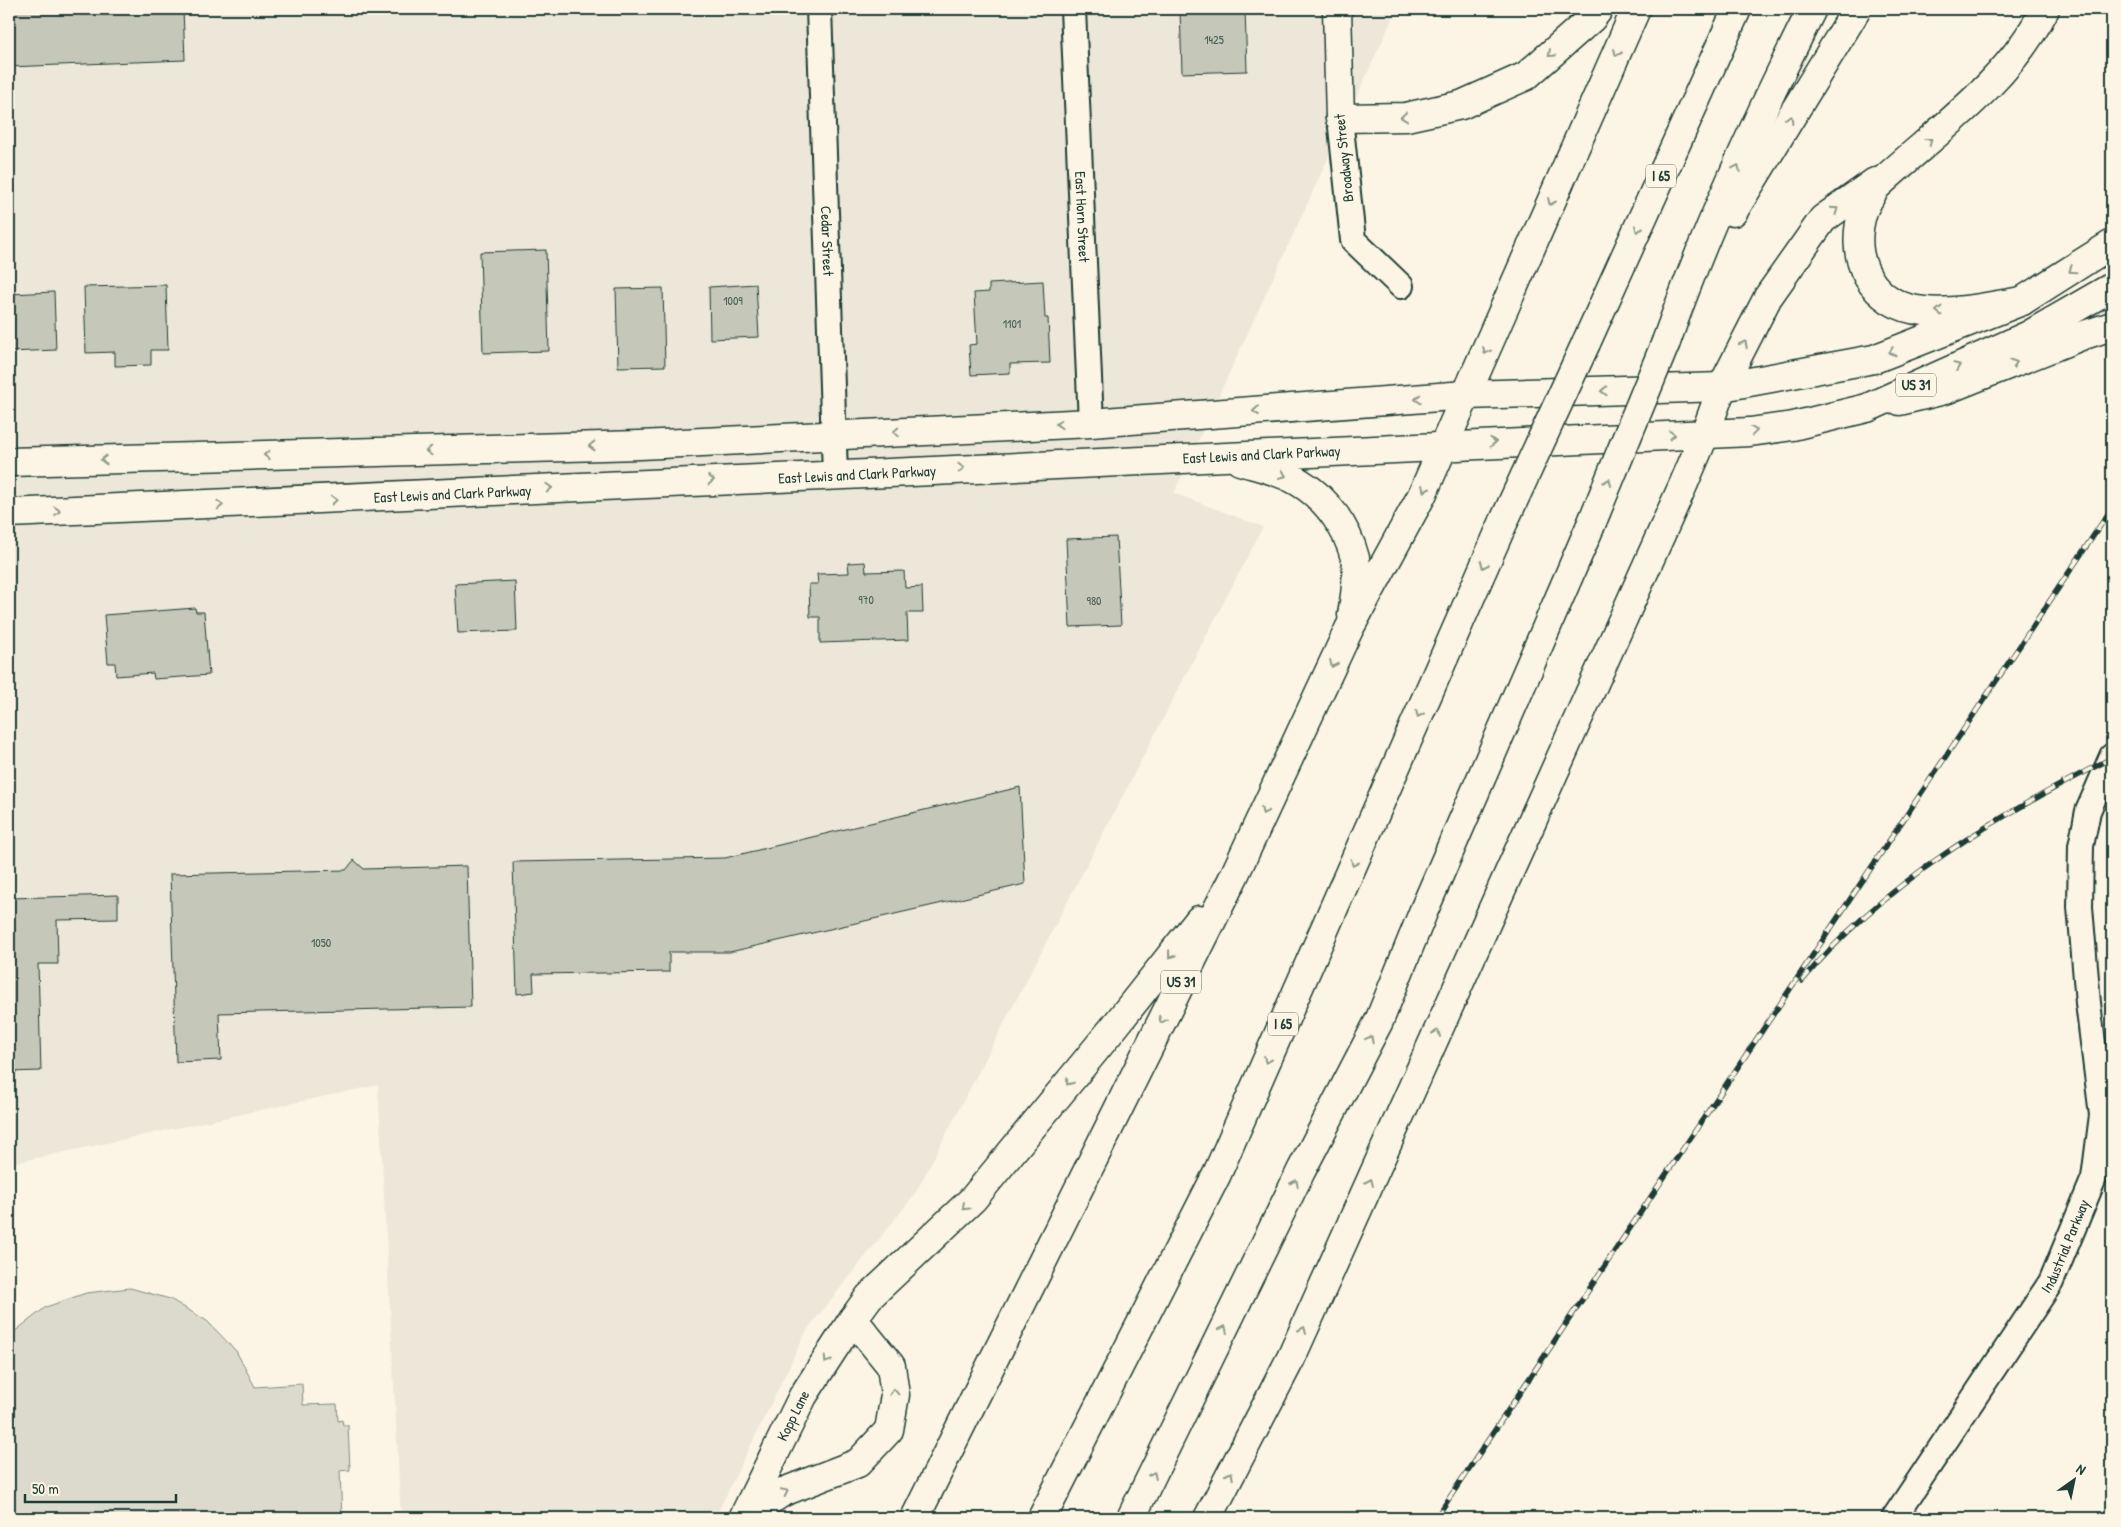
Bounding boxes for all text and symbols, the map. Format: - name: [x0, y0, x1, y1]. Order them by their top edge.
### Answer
- house number: 1425: [1204, 31, 1224, 48]
- one-way arrow: [1612, 48, 1623, 57]
- one-way arrow: [1548, 49, 1557, 58]
- one-way arrow: [1400, 111, 1408, 122]
- street label: Broadway Street: [1328, 112, 1359, 203]
- one-way arrow: [1784, 115, 1794, 124]
- one-way arrow: [1923, 139, 1932, 147]
- one-way arrow: [1731, 164, 1742, 173]
- road number: I 65: [1646, 165, 1676, 188]
- street label: East Horn Street: [1070, 171, 1095, 264]
- one-way arrow: [1547, 197, 1558, 206]
- street label: Cedar Street: [816, 205, 839, 277]
- one-way arrow: [1829, 207, 1839, 216]
- one-way arrow: [1633, 224, 1644, 233]
- one-way arrow: [2068, 264, 2077, 274]
- house number: 1009: [723, 292, 743, 309]
- one-way arrow: [1935, 306, 1943, 316]
- house number: 1101: [1003, 315, 1021, 332]
- one-way arrow: [1738, 340, 1748, 349]
- one-way arrow: [1481, 346, 1492, 355]
- one-way arrow: [1889, 346, 1897, 356]
- one-way arrow: [2009, 359, 2018, 369]
- one-way arrow: [1952, 362, 1961, 373]
- road number: US 31: [1896, 374, 1936, 396]
- one-way arrow: [1599, 386, 1607, 396]
- one-way arrow: [1413, 393, 1421, 404]
- one-way arrow: [1251, 405, 1259, 416]
- one-way arrow: [1054, 419, 1062, 430]
- one-way arrow: [1750, 426, 1758, 437]
- one-way arrow: [892, 427, 900, 438]
- one-way arrow: [1669, 430, 1677, 440]
- one-way arrow: [1489, 437, 1497, 448]
- street label: East Lewis and Clark Parkway: [1182, 440, 1341, 469]
- one-way arrow: [587, 441, 595, 451]
- one-way arrow: [425, 446, 432, 456]
- one-way arrow: [262, 450, 270, 461]
- one-way arrow: [100, 455, 108, 465]
- street label: East Lewis and Clark Parkway: [778, 460, 937, 489]
- one-way arrow: [957, 463, 965, 473]
- one-way arrow: [1278, 469, 1287, 479]
- one-way arrow: [707, 475, 715, 486]
- one-way arrow: [1602, 478, 1613, 487]
- street label: East Lewis and Clark Parkway: [373, 480, 532, 508]
- one-way arrow: [545, 483, 553, 494]
- one-way arrow: [1420, 484, 1431, 493]
- one-way arrow: [330, 494, 338, 505]
- one-way arrow: [216, 499, 224, 510]
- one-way arrow: [54, 505, 62, 516]
- one-way arrow: [1480, 560, 1491, 569]
- house number: 970: [858, 591, 874, 608]
- house number: 980: [1087, 592, 1101, 609]
- one-way arrow: [1328, 659, 1339, 668]
- one-way arrow: [1415, 709, 1425, 718]
- one-way arrow: [1260, 806, 1270, 815]
- one-way arrow: [1349, 858, 1360, 867]
- house number: 1050: [311, 934, 331, 951]
- one-way arrow: [1168, 949, 1177, 959]
- road number: US 31: [1161, 970, 1201, 994]
- road number: I 65: [1268, 1012, 1298, 1036]
- one-way arrow: [1158, 1015, 1168, 1024]
- one-way arrow: [1430, 1029, 1441, 1038]
- one-way arrow: [1364, 1035, 1374, 1044]
- one-way arrow: [1263, 1055, 1273, 1064]
- one-way arrow: [1067, 1076, 1075, 1085]
- one-way arrow: [1364, 1178, 1374, 1187]
- one-way arrow: [1289, 1179, 1299, 1188]
- street label: Industrial Parkway: [2036, 1196, 2094, 1297]
- one-way arrow: [962, 1201, 971, 1210]
- one-way arrow: [1218, 1325, 1228, 1334]
- one-way arrow: [1297, 1326, 1308, 1335]
- one-way arrow: [824, 1354, 833, 1363]
- street label: Kopp Lane: [771, 1386, 814, 1445]
- one-way arrow: [888, 1387, 899, 1395]
- north arrow: [2048, 1454, 2098, 1504]
- text: N: [2073, 1459, 2090, 1479]
- one-way arrow: [1147, 1471, 1157, 1480]
- one-way arrow: [1224, 1471, 1234, 1480]
- scale bar: [25, 1472, 176, 1504]
- text: 50 m: [32, 1478, 59, 1499]
- one-way arrow: [780, 1487, 789, 1498]

